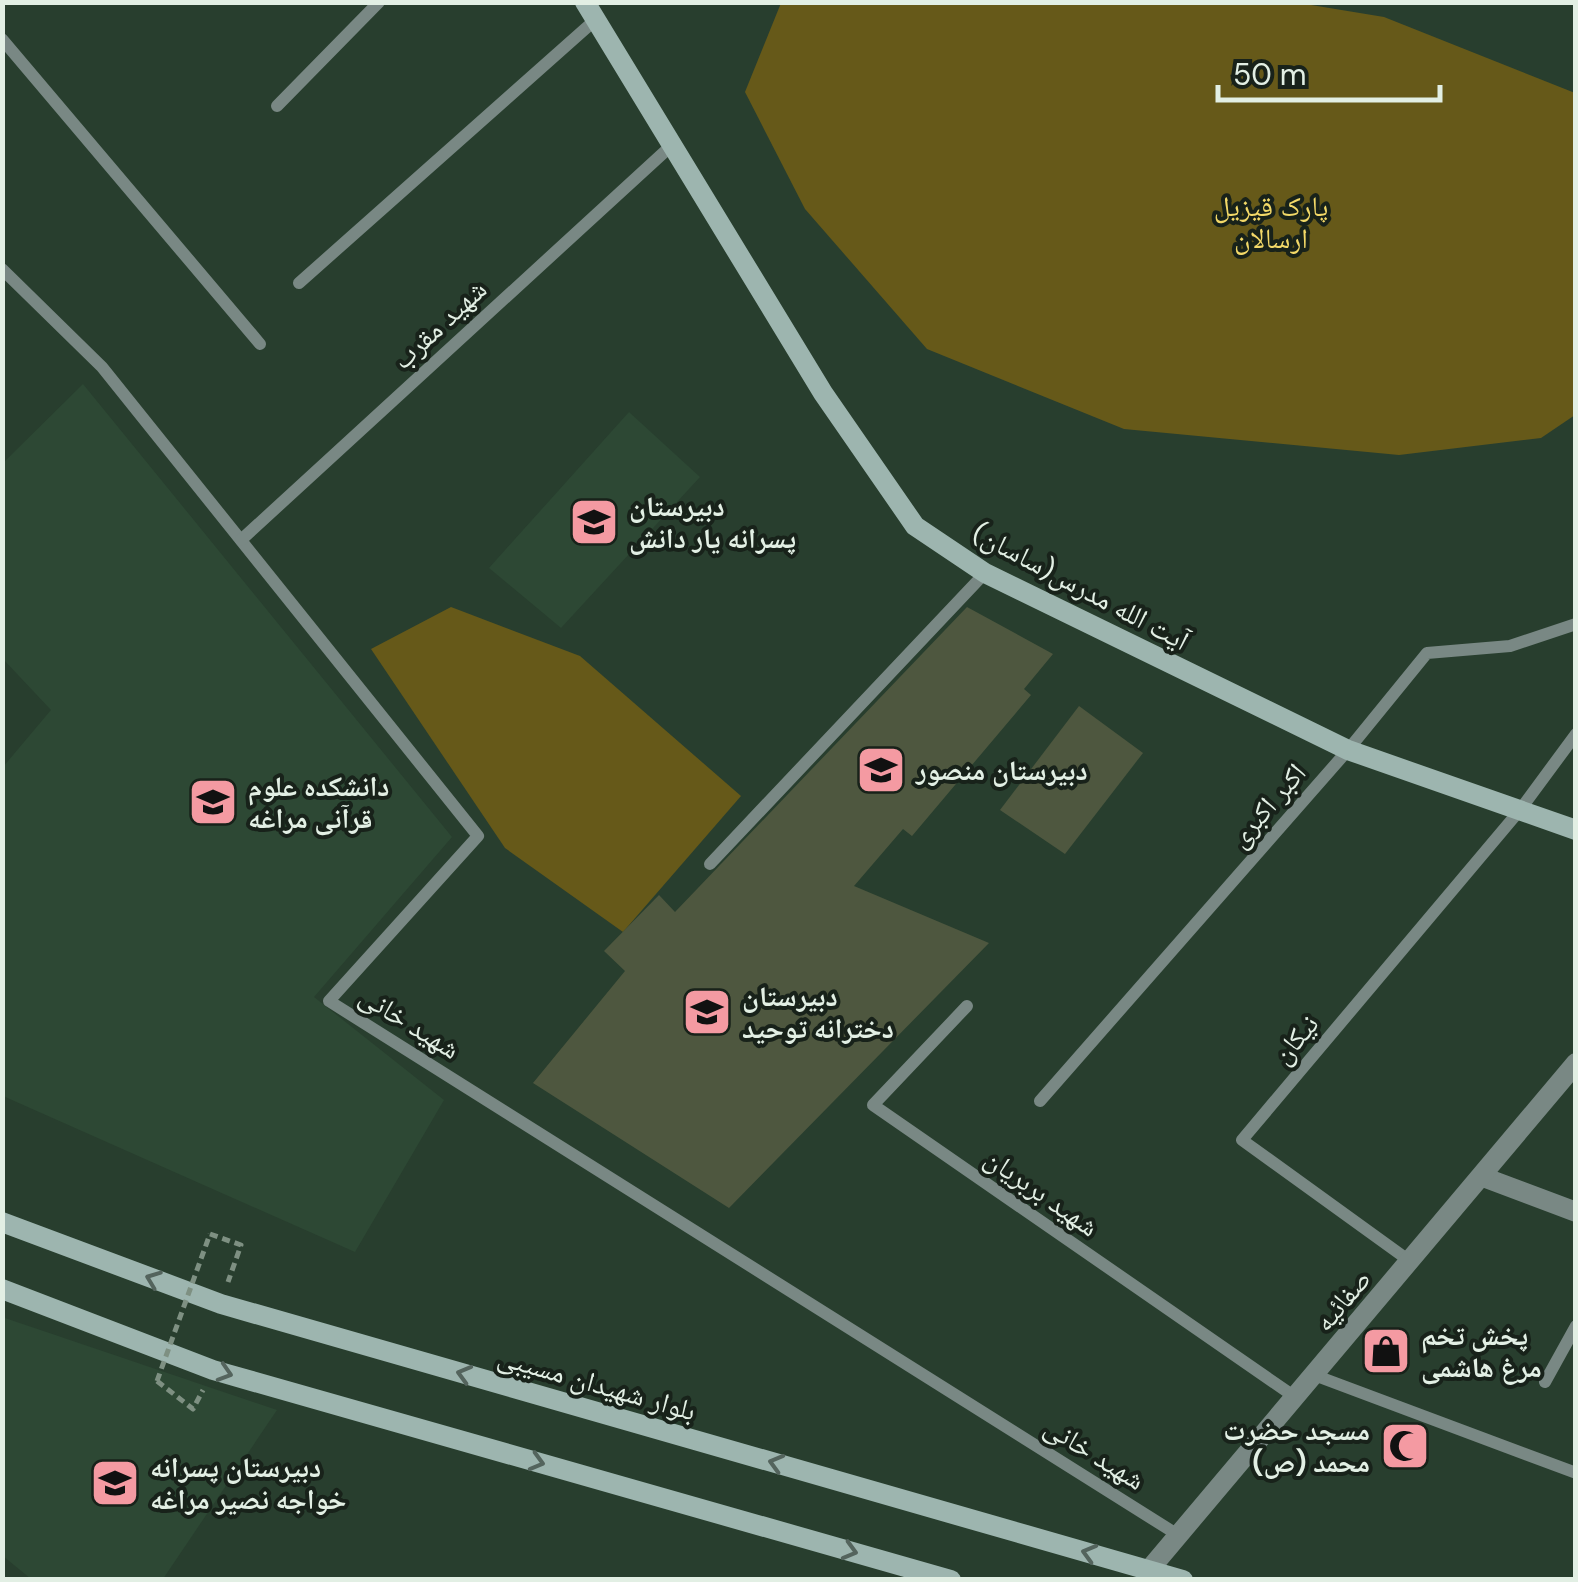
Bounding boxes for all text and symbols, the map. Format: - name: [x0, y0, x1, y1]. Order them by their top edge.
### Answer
- scale bar: [1218, 40, 1440, 102]
- text: 50 m: [1233, 55, 1307, 94]
- park label: پارک قیزیل ارسالان: [1214, 188, 1328, 257]
- street label: شهید مقرب: [384, 271, 495, 378]
- place label: دبیرستان پسرانه یار دانش: [629, 488, 796, 557]
- school or university icon: دبیرستان پسرانه یار دانش: [568, 496, 620, 548]
- street label: آیت الله مدرس(ساسان): [966, 514, 1196, 659]
- school or university icon: دبیرستان منصور: [855, 744, 907, 796]
- place label: دبیرستان منصور: [915, 752, 1088, 789]
- street label: اکبر اکبری: [1221, 755, 1314, 855]
- place label: دانشکده علوم قرآنی مراغه: [248, 768, 390, 837]
- school or university icon: دانشکده علوم قرآنی مراغه: [187, 776, 239, 828]
- street label: شهید خانی: [353, 977, 467, 1068]
- place label: دبیرستان دخترانه توحید: [742, 978, 894, 1047]
- school or university icon: دبیرستان دخترانه توحید: [681, 986, 733, 1038]
- street label: نیکان: [1264, 1007, 1327, 1072]
- street label: شهید بربریان: [977, 1140, 1106, 1245]
- street label: صفائیه: [1306, 1261, 1379, 1339]
- one-way arrow: [146, 1270, 163, 1291]
- place label: پخش تخم مرغ هاشمی: [1421, 1317, 1542, 1386]
- shop icon: پخش تخم مرغ هاشمی: [1360, 1325, 1412, 1377]
- street label: بلوار شهیدان مسیبی: [494, 1338, 700, 1429]
- one-way arrow: [215, 1361, 232, 1382]
- one-way arrow: [456, 1365, 473, 1386]
- street label: شهید خانی: [1038, 1408, 1152, 1499]
- place label: مسجد حضرت محمد (ص): [1223, 1412, 1370, 1481]
- mosque icon: مسجد حضرت محمد (ص): [1379, 1420, 1431, 1472]
- place label: دبیرستان پسرانه خواجه نصیر مراغه: [150, 1449, 346, 1518]
- one-way arrow: [528, 1450, 545, 1471]
- one-way arrow: [769, 1454, 786, 1475]
- school or university icon: دبیرستان پسرانه خواجه نصیر مراغه: [89, 1457, 141, 1509]
- one-way arrow: [841, 1539, 858, 1560]
- one-way arrow: [1081, 1543, 1098, 1564]

